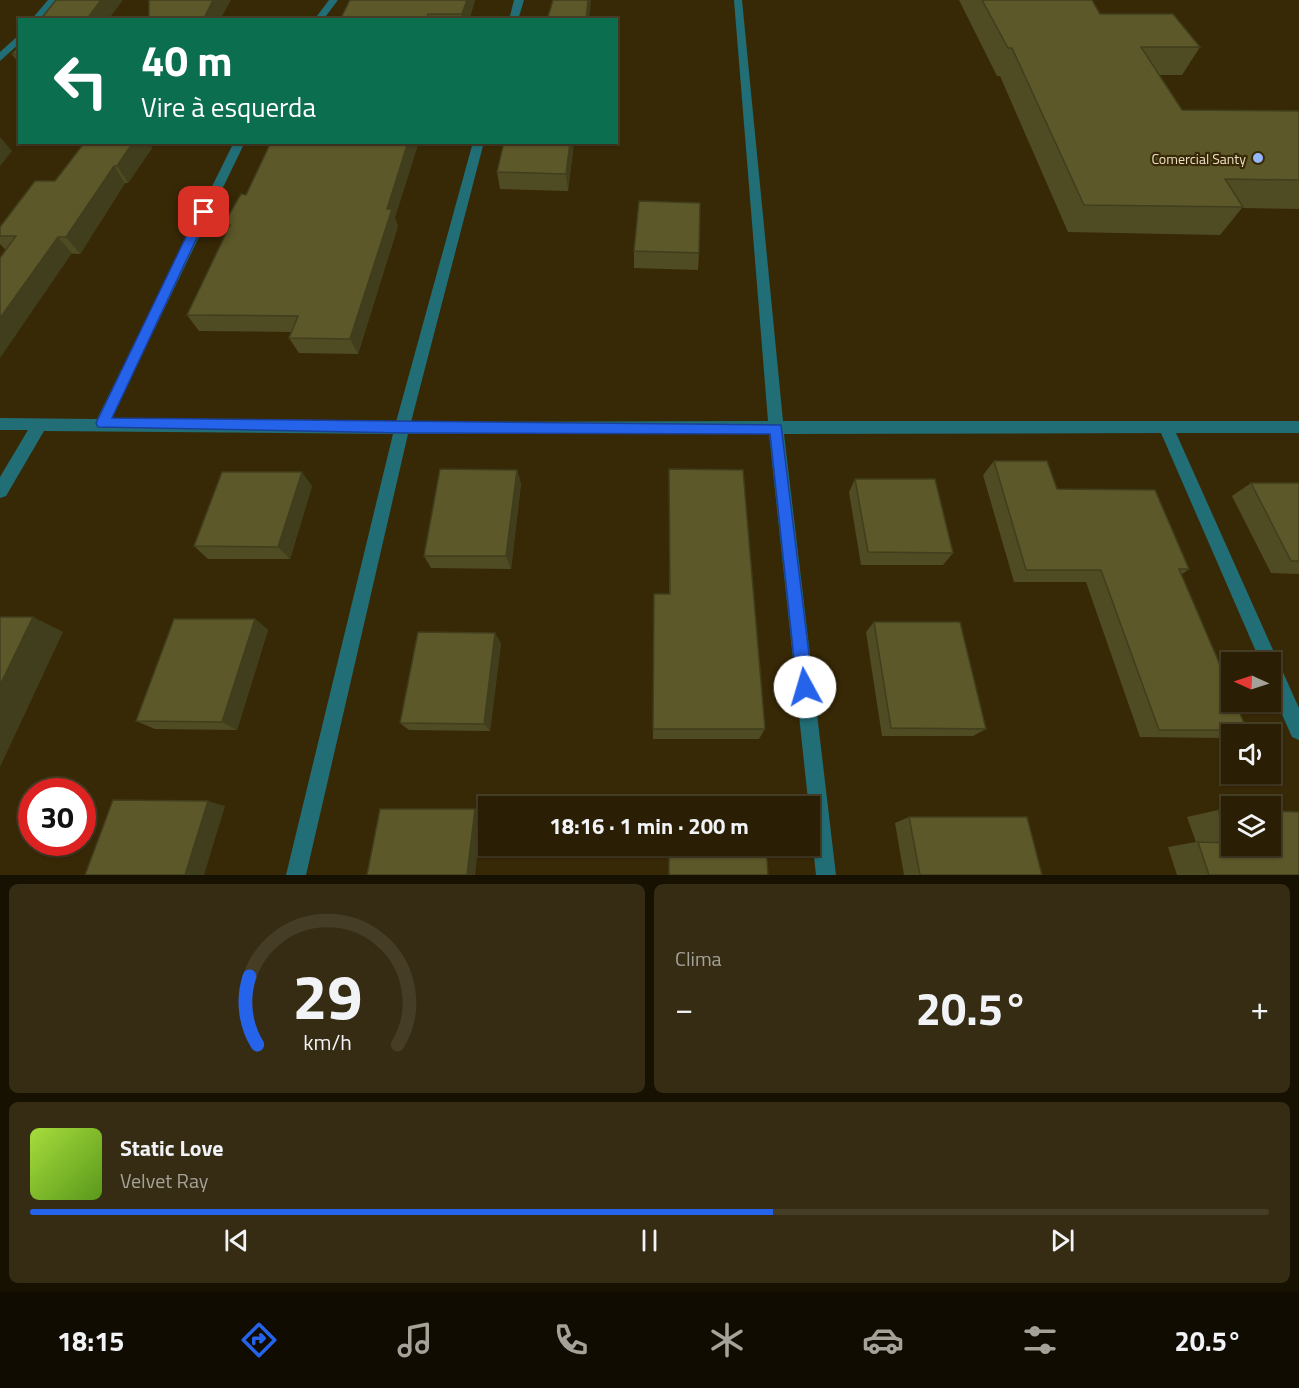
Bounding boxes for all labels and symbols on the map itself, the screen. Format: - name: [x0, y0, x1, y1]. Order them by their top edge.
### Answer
- place label: Comercial Santy: [1151, 148, 1246, 169]
- marker: Comercial Santy: [1251, 151, 1265, 165]
- pin: [178, 186, 229, 237]
- north arrow: [1221, 652, 1281, 712]
- position arrow: [773, 655, 837, 719]
- speed limit sign: 30: [18, 778, 96, 856]

